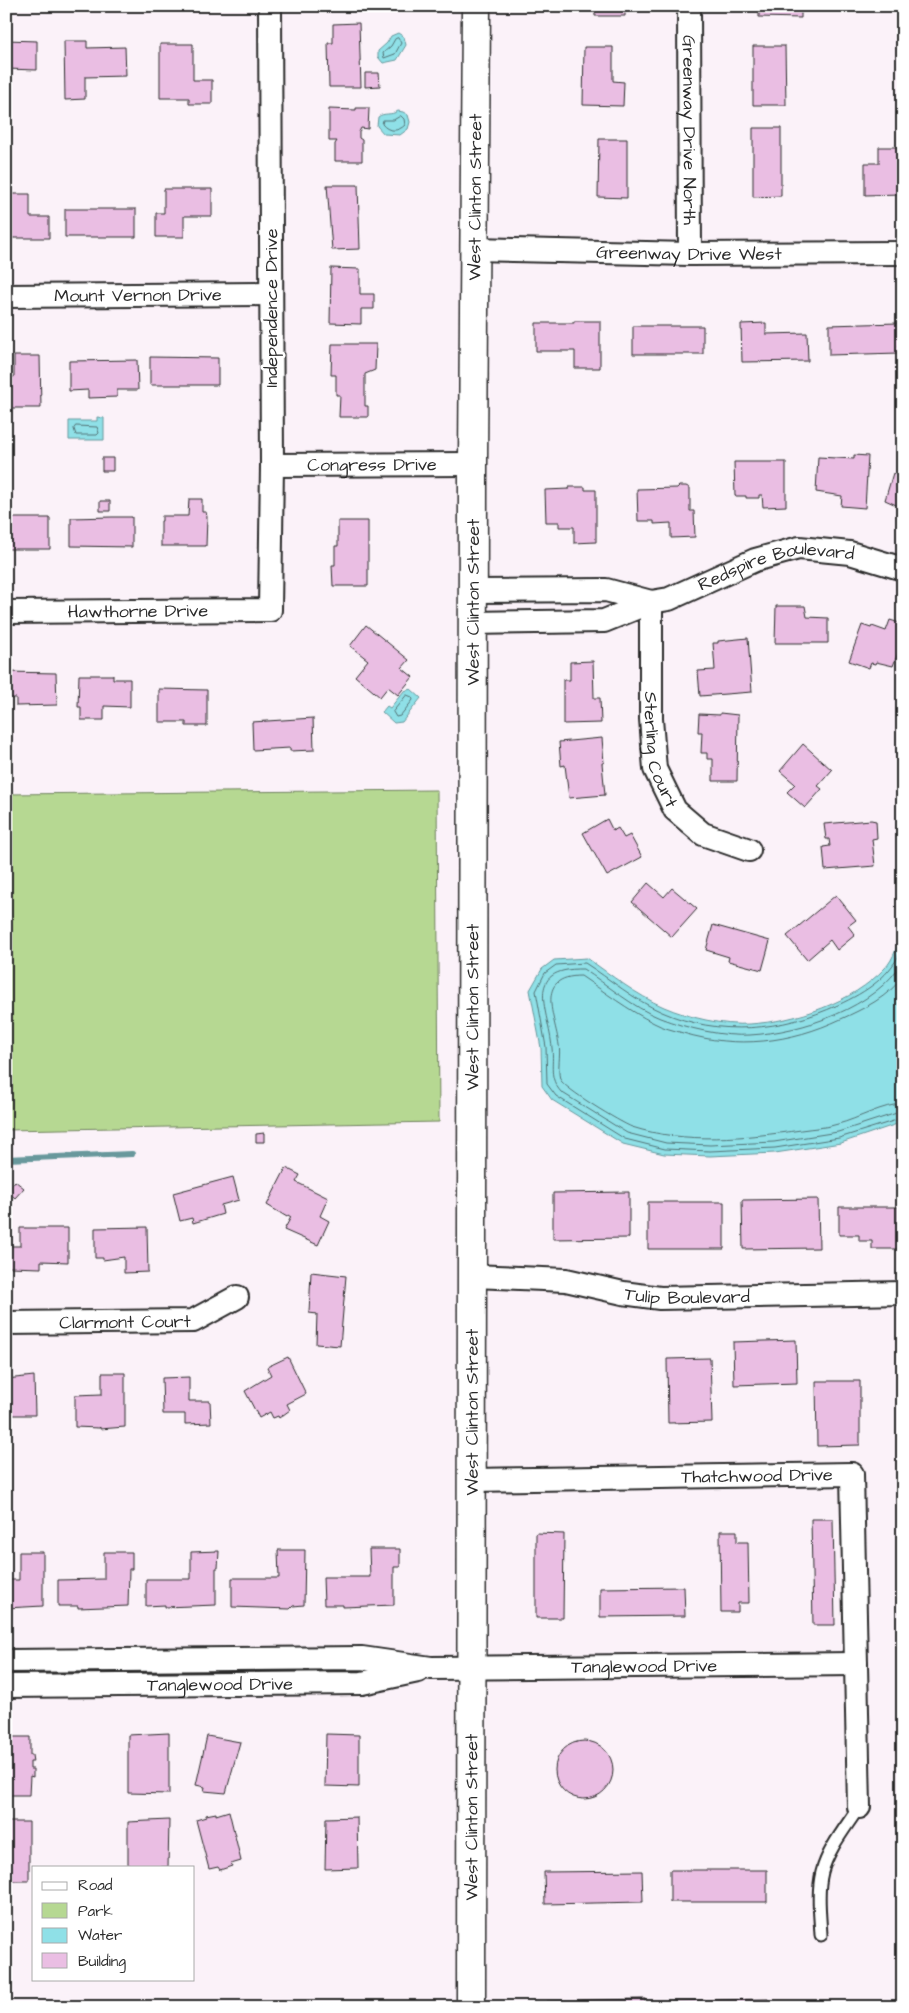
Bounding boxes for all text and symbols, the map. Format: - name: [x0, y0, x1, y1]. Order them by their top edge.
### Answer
- street label: Greenway Drive North: [675, 35, 702, 225]
- street label: West Clinton Street: [462, 113, 488, 280]
- street label: Independence Drive: [259, 228, 284, 388]
- street label: Greenway Drive West: [596, 240, 782, 268]
- street label: Mount Vernon Drive: [54, 282, 222, 309]
- street label: Congress Drive: [307, 452, 437, 479]
- street label: West Clinton Street: [461, 518, 486, 685]
- street label: Redspire Boulevard: [694, 536, 855, 597]
- street label: Hawthorne Drive: [68, 598, 208, 625]
- street label: Sterling Court: [638, 692, 684, 812]
- street label: West Clinton Street: [460, 923, 485, 1090]
- street label: Tulip Boulevard: [623, 1281, 750, 1311]
- street label: Clarmont Court: [59, 1309, 192, 1335]
- street label: West Clinton Street: [460, 1328, 485, 1495]
- street label: Thatchwood Drive: [681, 1462, 833, 1490]
- street label: Tanglewood Drive: [571, 1653, 718, 1680]
- street label: Tanglewood Drive: [147, 1672, 293, 1699]
- street label: West Clinton Street: [459, 1733, 484, 1900]
- legend: [32, 1866, 195, 1980]
- text: Road: [78, 1875, 113, 1896]
- text: Park: [78, 1901, 113, 1922]
- text: Water: [78, 1925, 122, 1946]
- text: Building: [78, 1951, 126, 1973]

